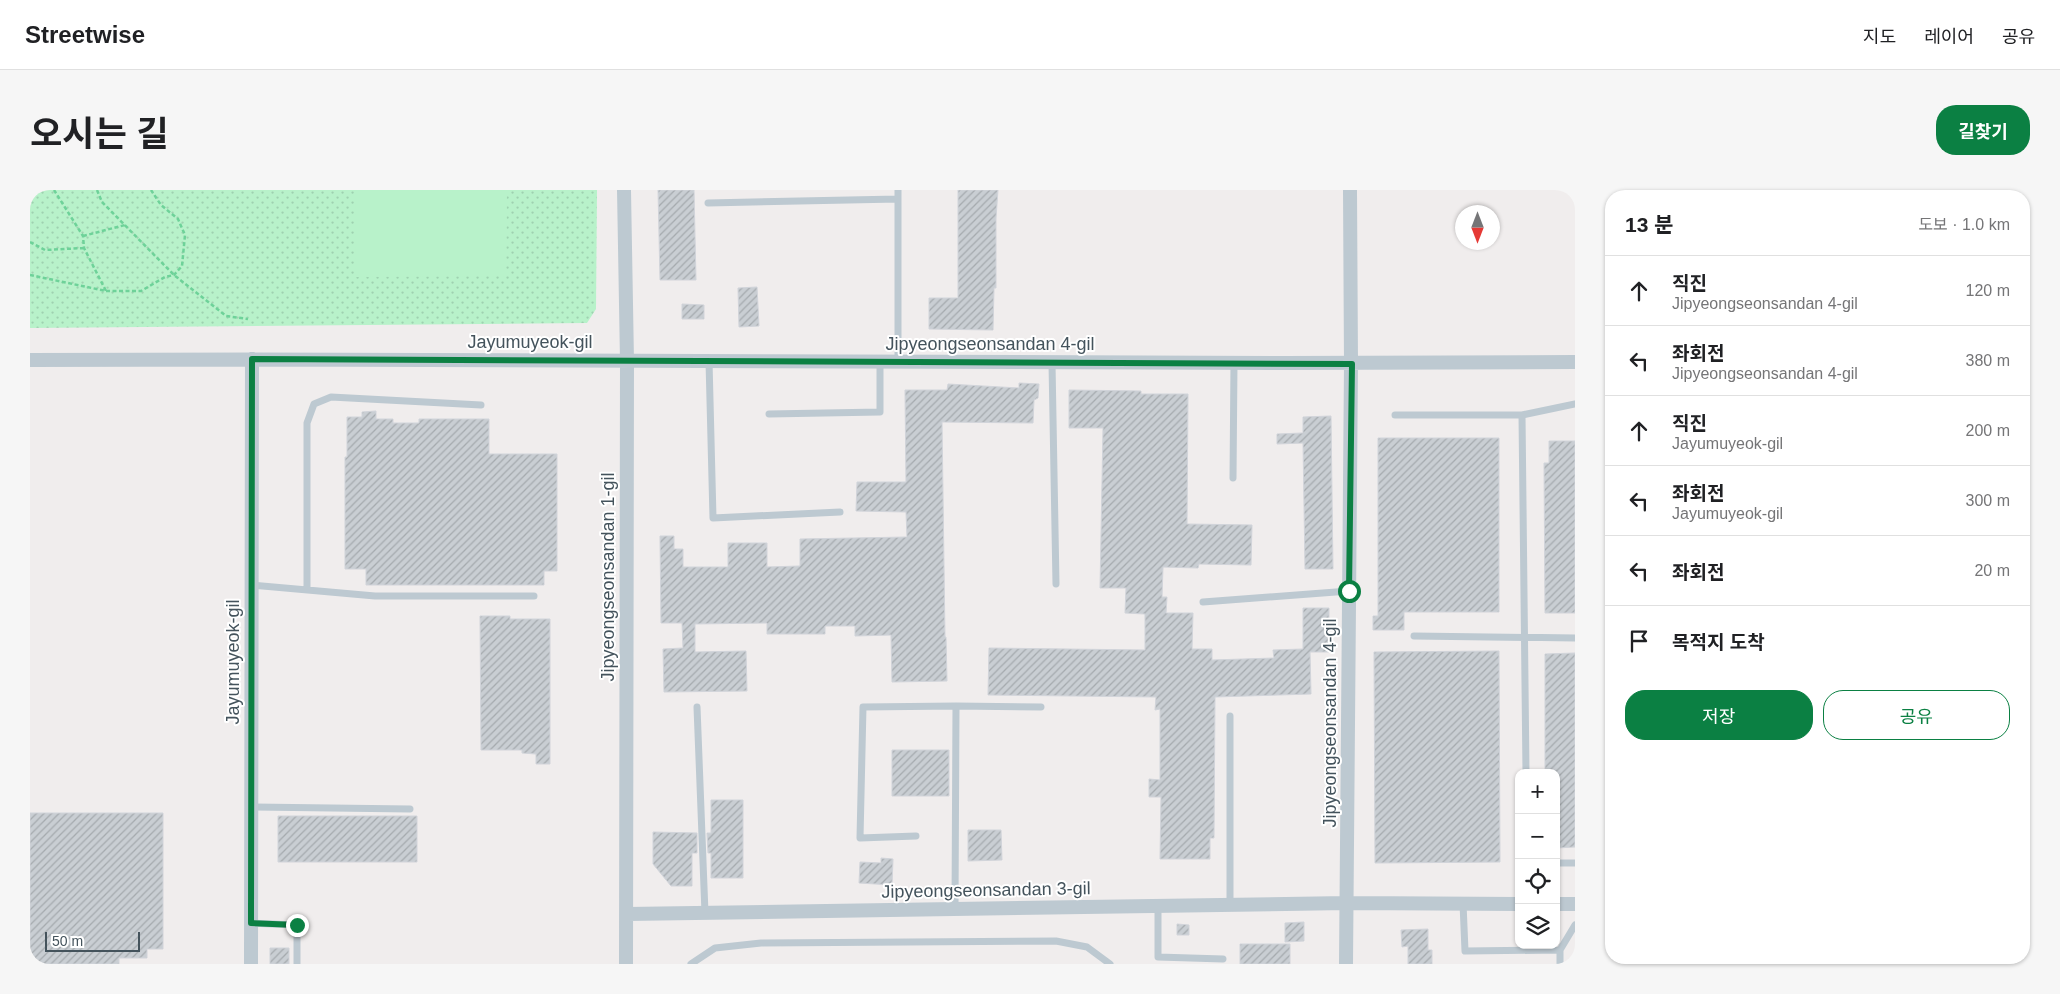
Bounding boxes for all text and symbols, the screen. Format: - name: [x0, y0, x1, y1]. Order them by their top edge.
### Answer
- text: Streetwise: [25, 21, 145, 48]
- text: 지도: [1863, 27, 1896, 47]
- text: 레이어: [1924, 27, 1974, 47]
- text: 공유: [2002, 27, 2035, 47]
- button: 길찾기: [1936, 105, 2030, 155]
- text: 오시는 길: [30, 114, 169, 153]
- north arrow: [1455, 205, 1500, 250]
- text: 13 분: [1625, 213, 1674, 236]
- text: 도보 · 1.0 km: [1918, 216, 2010, 233]
- text: 직진: [1672, 273, 1707, 294]
- icon: ahead: [1625, 277, 1653, 305]
- text: 120 m: [1966, 282, 2010, 299]
- text: Jipyeongseonsandan 4-gil: [1672, 295, 1858, 312]
- street label: Jayumuyeok-gil: [467, 332, 593, 352]
- street label: Jipyeongseonsandan 4-gil: [885, 334, 1095, 354]
- text: 좌회전: [1672, 343, 1724, 364]
- icon: left: [1625, 347, 1653, 375]
- text: 380 m: [1966, 352, 2010, 369]
- text: Jipyeongseonsandan 4-gil: [1672, 365, 1858, 382]
- text: 직진: [1672, 413, 1707, 434]
- icon: ahead: [1625, 417, 1653, 445]
- text: 200 m: [1966, 422, 2010, 439]
- text: Jayumuyeok-gil: [1672, 435, 1783, 452]
- street label: Jipyeongseonsandan 1-gil: [598, 472, 618, 682]
- text: 좌회전: [1672, 483, 1724, 504]
- icon: left: [1625, 487, 1653, 515]
- text: 300 m: [1966, 492, 2010, 509]
- text: Jayumuyeok-gil: [1672, 505, 1783, 522]
- icon: left: [1625, 557, 1653, 585]
- text: 좌회전: [1672, 562, 1724, 583]
- text: 20 m: [1974, 562, 2010, 579]
- route start: [1338, 580, 1361, 603]
- street label: Jayumuyeok-gil: [223, 599, 243, 725]
- street label: Jipyeongseonsandan 4-gil: [1320, 618, 1340, 828]
- icon: arrive: [1625, 627, 1653, 655]
- text: 목적지 도착: [1672, 632, 1765, 653]
- button: 저장: [1625, 690, 1813, 740]
- button: 공유: [1823, 690, 2010, 740]
- map controls: [1515, 769, 1560, 949]
- button: +: [1515, 769, 1560, 814]
- button: −: [1515, 814, 1560, 859]
- button: locate: [1515, 859, 1560, 904]
- street label: Jipyeongseonsandan 3-gil: [881, 878, 1091, 902]
- button: layers: [1515, 904, 1560, 949]
- route end: [286, 914, 309, 937]
- scale bar: [45, 929, 140, 952]
- text: 50 m: [52, 933, 83, 949]

